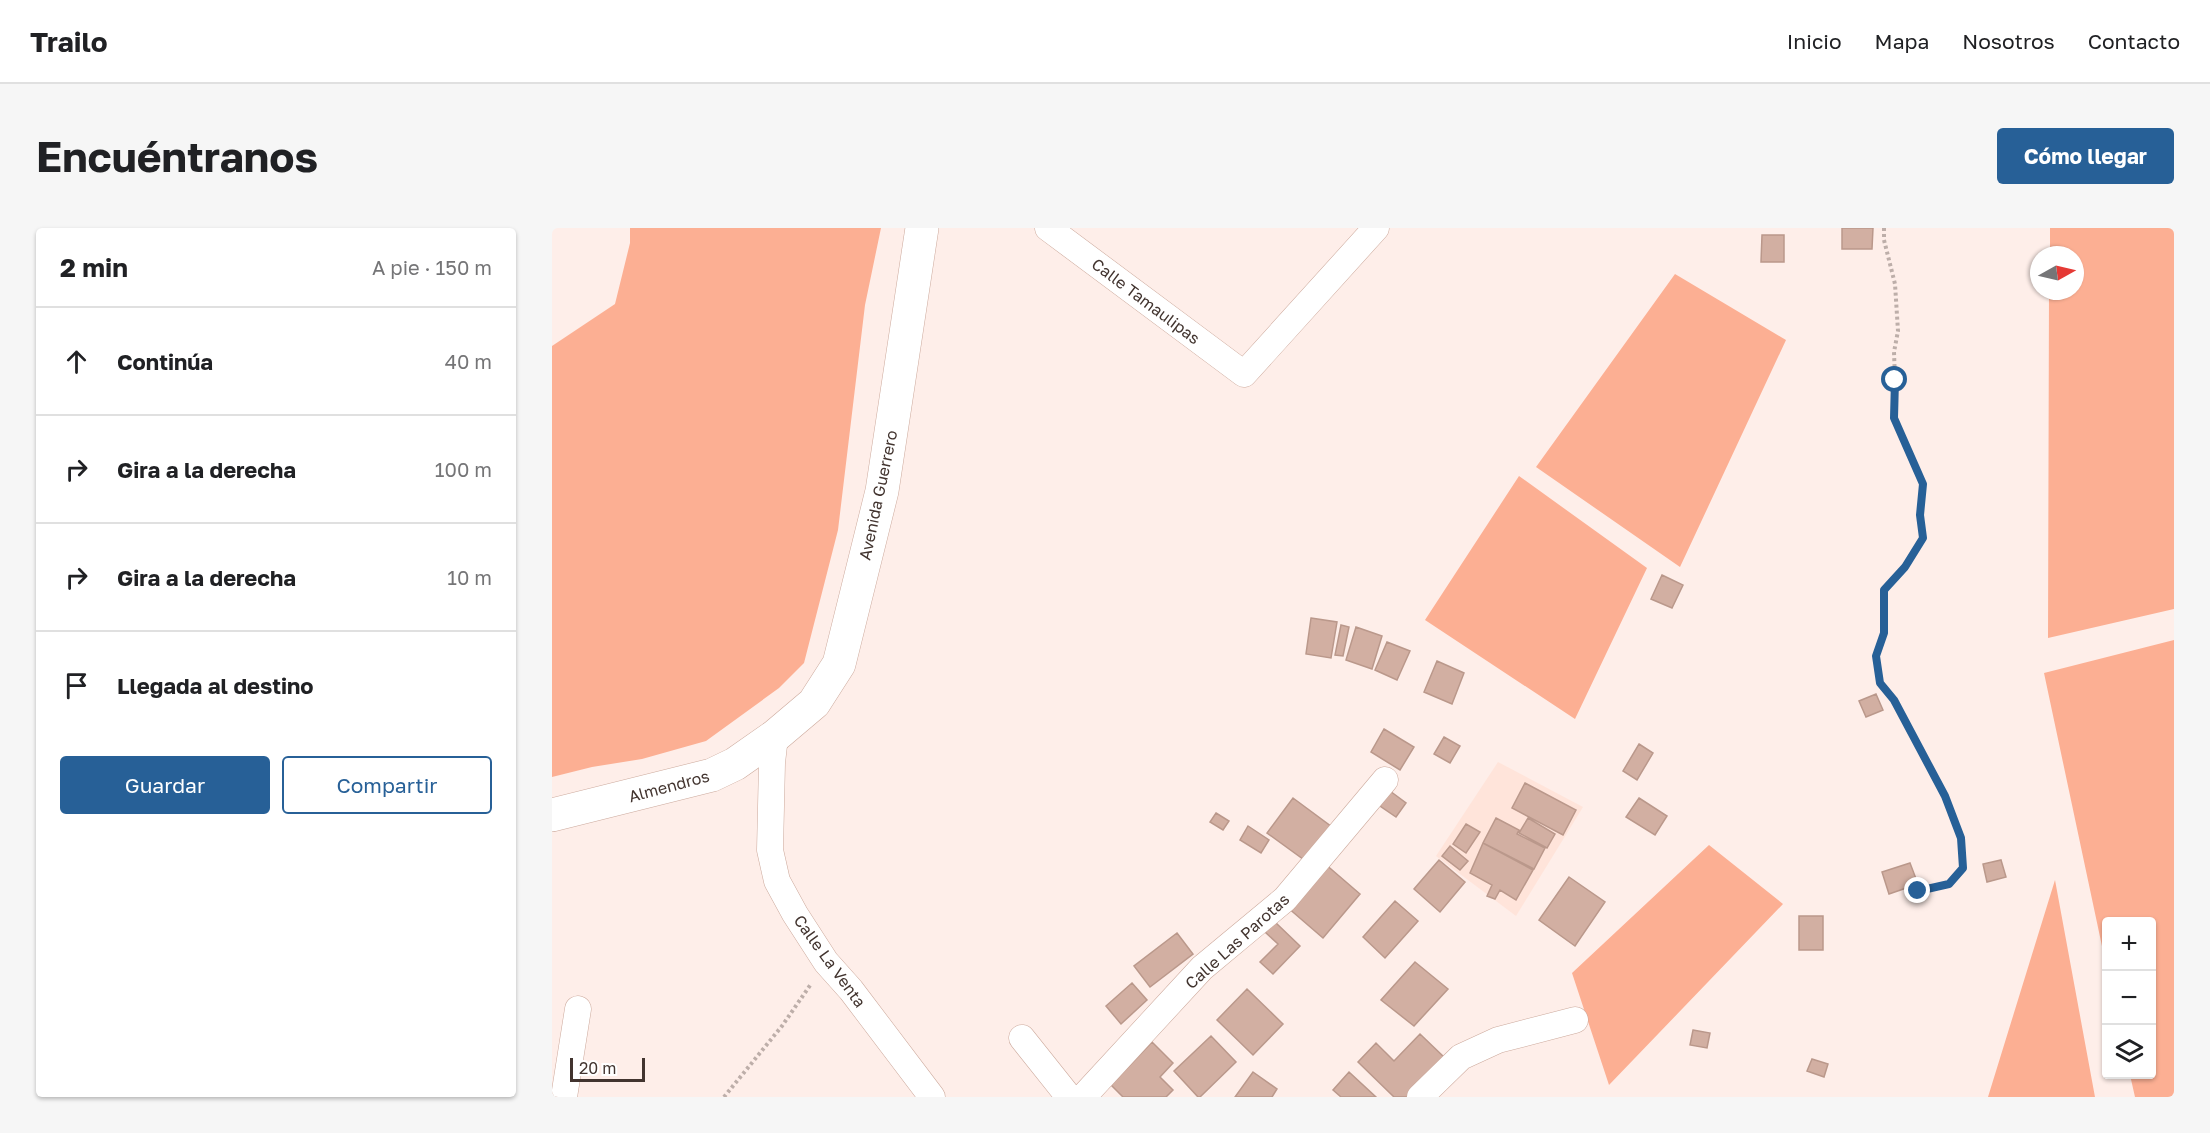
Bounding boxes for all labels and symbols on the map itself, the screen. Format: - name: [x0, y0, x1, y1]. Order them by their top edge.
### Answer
- north arrow: [2030, 246, 2084, 300]
- street label: Calle Tamaulipas: [1088, 254, 1204, 348]
- route start: [1881, 366, 1907, 392]
- street label: Avenida Guerrero: [854, 428, 902, 562]
- street label: Almendros: [626, 766, 712, 806]
- route end: [1904, 877, 1930, 903]
- street label: Calle Las Parotas: [1181, 889, 1293, 993]
- street label: Calle La Venta: [790, 911, 870, 1011]
- scale bar: [570, 1055, 645, 1082]

